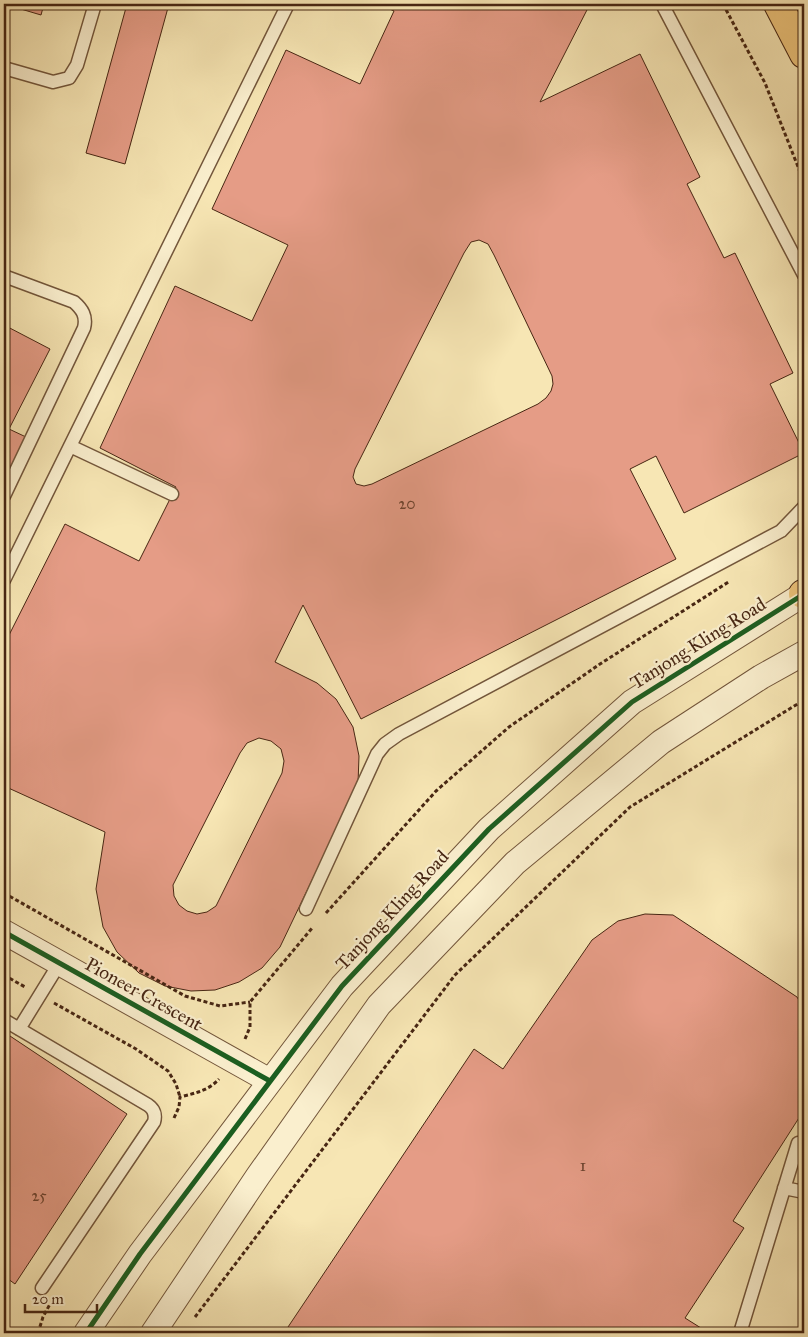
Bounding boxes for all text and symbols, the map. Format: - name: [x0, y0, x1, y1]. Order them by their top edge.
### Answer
- house number: 20: [398, 494, 416, 513]
- street label: Tanjong Kling Road: [626, 592, 771, 695]
- street label: Tanjong Kling Road: [331, 845, 454, 975]
- street label: Pioneer Crescent: [81, 952, 207, 1036]
- house number: 1: [580, 1156, 586, 1175]
- house number: 25: [31, 1186, 47, 1205]
- scale bar: [25, 1282, 98, 1314]
- text: 20 m: [32, 1290, 64, 1308]

